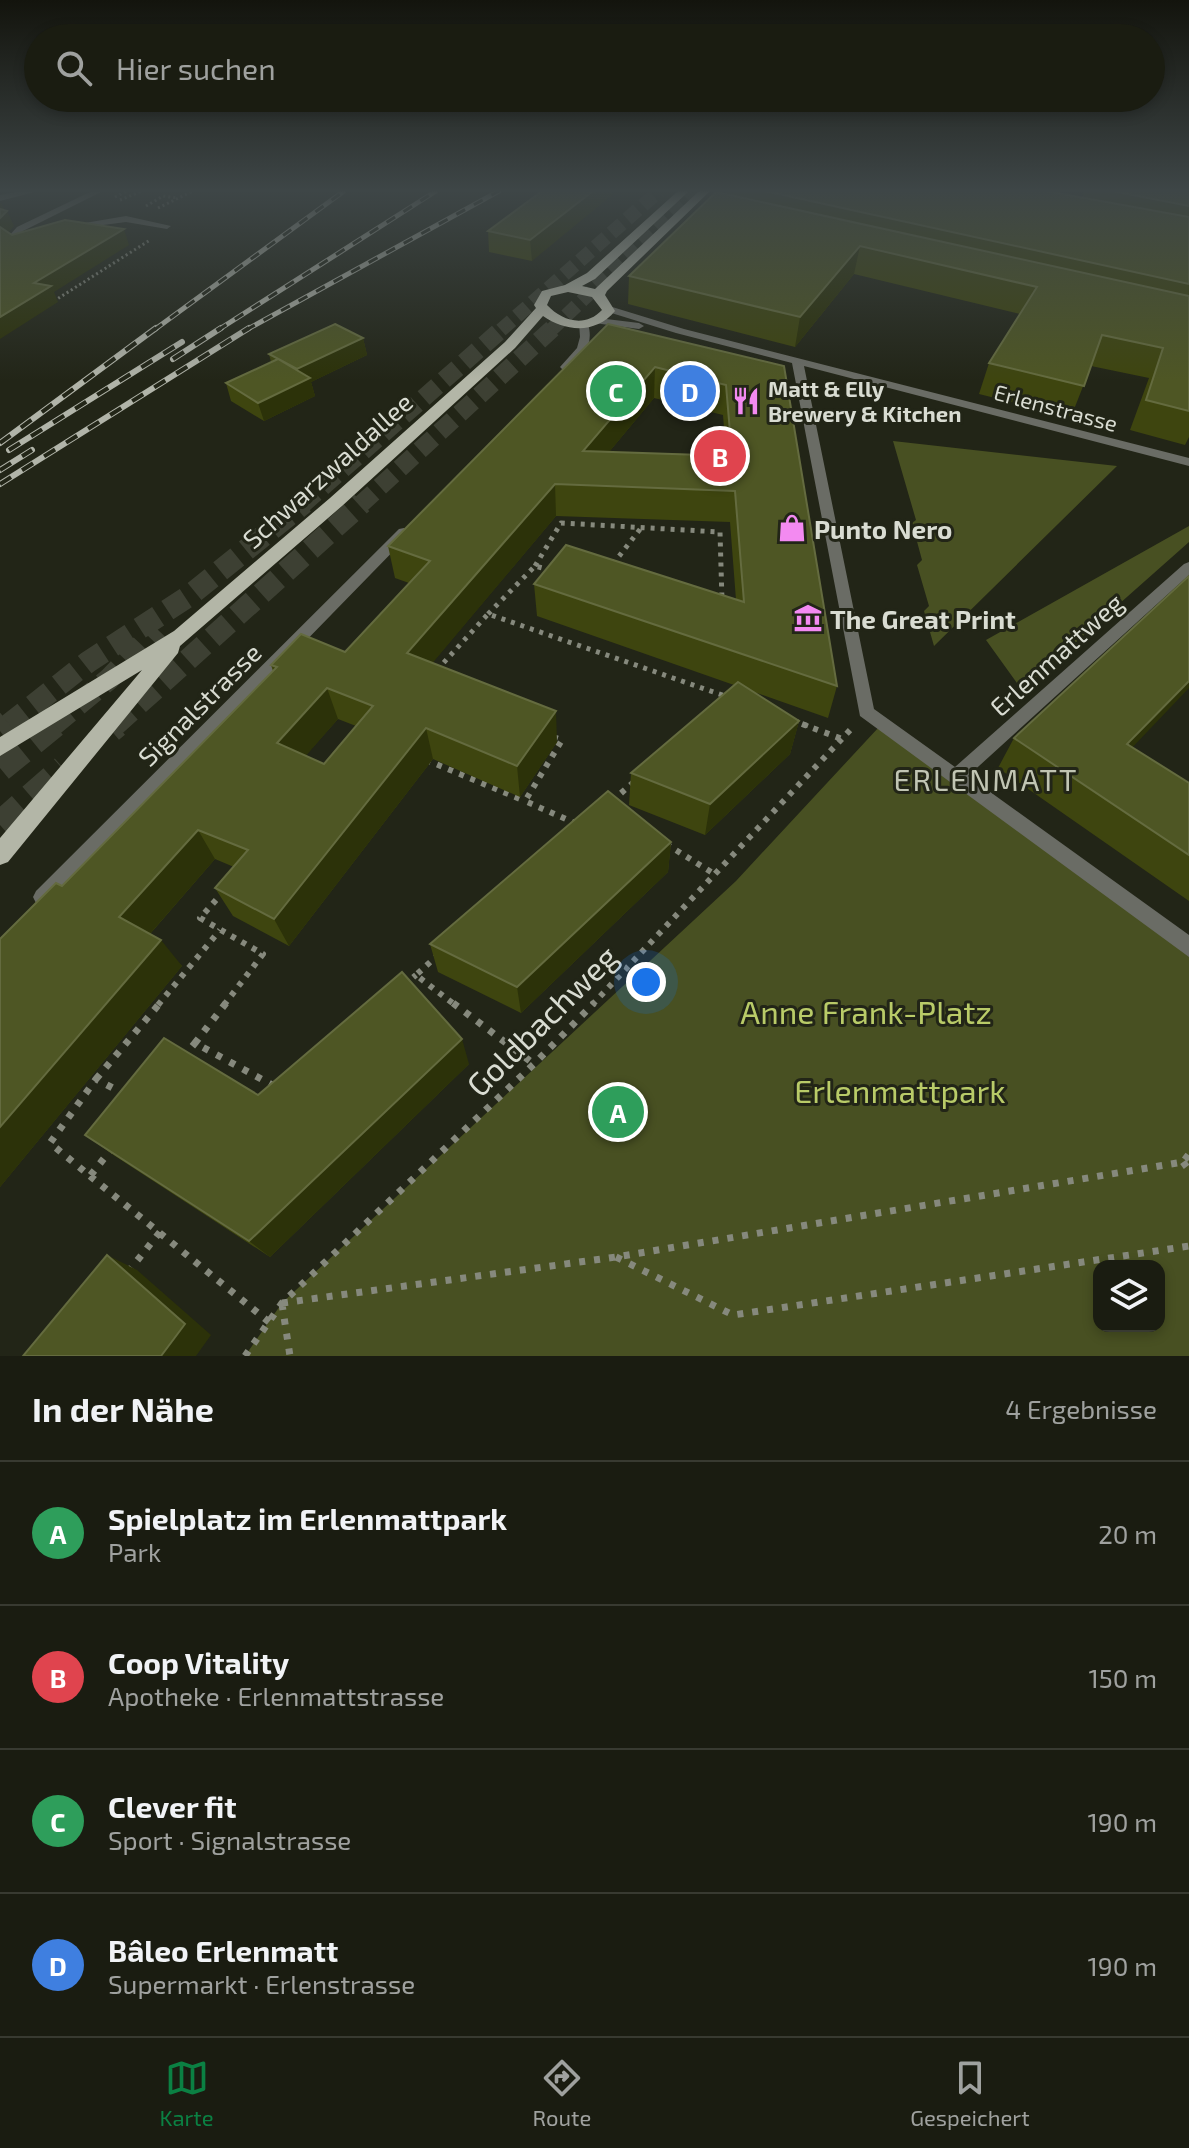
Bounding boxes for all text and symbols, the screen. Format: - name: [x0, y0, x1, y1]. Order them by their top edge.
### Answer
- search box: [24, 24, 1165, 112]
- icon: search: [52, 46, 96, 90]
- text: Hier suchen: [116, 50, 276, 86]
- pin: C: [590, 361, 642, 421]
- pin: D: [664, 361, 716, 421]
- place label: Matt & Elly Brewery & Kitchen: [768, 375, 961, 427]
- street label: Erlenstrasse: [991, 378, 1121, 436]
- street label: Schwarzwaldallee: [236, 386, 418, 554]
- restaurant icon: Matt & Elly Brewery & Kitchen: [731, 386, 761, 416]
- pin: B: [694, 426, 746, 486]
- shop icon: Punto Nero: [777, 513, 807, 543]
- place label: Punto Nero: [814, 513, 952, 544]
- street label: Erlenmattweg: [983, 586, 1129, 722]
- museum icon: The Great Print: [793, 603, 823, 633]
- place label: The Great Print: [830, 603, 1016, 634]
- street label: Signalstrasse: [131, 636, 267, 772]
- district label: ERLENMATT: [894, 761, 1078, 797]
- street label: Goldbachweg: [458, 937, 624, 1103]
- your location: [626, 962, 666, 1002]
- park label: Anne Frank-Platz: [740, 992, 992, 1030]
- park label: Erlenmattpark: [794, 1071, 1006, 1109]
- pin: A: [592, 1082, 644, 1142]
- map controls: [1093, 1260, 1165, 1332]
- button: layers: [1093, 1260, 1165, 1332]
- text: In der Nähe: [32, 1388, 214, 1429]
- text: 4 Ergebnisse: [1005, 1393, 1157, 1424]
- text: Spielplatz im Erlenmattpark: [108, 1500, 507, 1536]
- text: A: [50, 1518, 66, 1549]
- text: 20 m: [1098, 1518, 1157, 1549]
- text: Park: [108, 1536, 161, 1567]
- text: Coop Vitality: [108, 1644, 289, 1680]
- text: B: [50, 1662, 66, 1693]
- text: 150 m: [1088, 1662, 1157, 1693]
- text: Apotheke · Erlenmattstrasse: [108, 1680, 444, 1711]
- text: Clever fit: [108, 1788, 236, 1824]
- text: C: [50, 1806, 66, 1837]
- text: 190 m: [1088, 1806, 1157, 1837]
- text: Sport · Signalstrasse: [108, 1824, 351, 1855]
- text: Bâleo Erlenmatt: [108, 1932, 338, 1968]
- text: D: [49, 1950, 67, 1981]
- text: 190 m: [1088, 1950, 1157, 1981]
- text: Supermarkt · Erlenstrasse: [108, 1968, 415, 1999]
- tab: Karte: [159, 2056, 214, 2130]
- tab: Route: [532, 2056, 591, 2130]
- tab: Gespeichert: [910, 2056, 1030, 2130]

